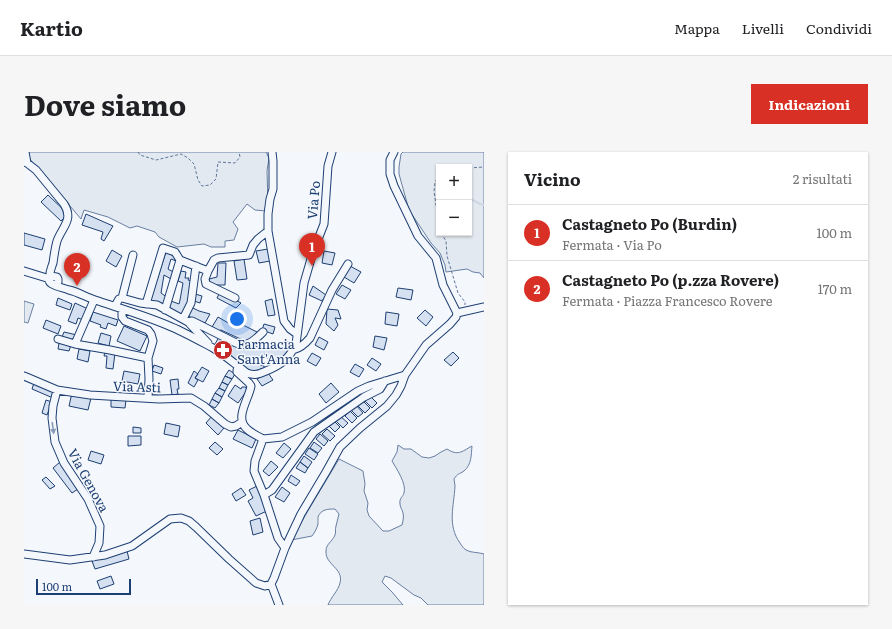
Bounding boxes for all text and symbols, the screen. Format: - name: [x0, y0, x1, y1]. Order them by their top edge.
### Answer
- text: Kartio: [20, 14, 83, 42]
- text: Mappa: [674, 18, 720, 38]
- text: Livelli: [742, 18, 784, 38]
- text: Condividi: [806, 18, 872, 38]
- text: Dove siamo: [24, 83, 186, 125]
- button: Indicazioni: [751, 84, 868, 124]
- map controls: [436, 164, 472, 236]
- button: +: [436, 164, 472, 200]
- text: Vicino: [524, 166, 581, 191]
- text: 2 risultati: [793, 169, 852, 188]
- street label: Via Po: [302, 179, 324, 220]
- button: −: [436, 200, 472, 236]
- text: Castagneto Po (Burdin): [562, 212, 737, 235]
- text: 1: [534, 223, 540, 242]
- text: 100 m: [816, 223, 852, 242]
- pin: 1: [299, 233, 325, 266]
- text: Fermata · Via Po: [562, 235, 662, 254]
- pin: 2: [64, 253, 90, 286]
- text: Castagneto Po (p.zza Rovere): [562, 268, 779, 291]
- text: 2: [534, 279, 540, 298]
- text: 170 m: [818, 279, 852, 298]
- text: Fermata · Piazza Francesco Rovere: [562, 291, 773, 310]
- your location: [227, 309, 247, 329]
- place label: Farmacia Sant'Anna: [237, 334, 300, 368]
- pharmacy icon: Farmacia Sant'Anna: [212, 339, 234, 361]
- street label: Via Asti: [113, 376, 162, 396]
- one-way arrow: [50, 422, 56, 434]
- street label: Via Genova: [64, 445, 114, 515]
- scale bar: [36, 577, 131, 596]
- text: 100 m: [42, 578, 72, 594]

